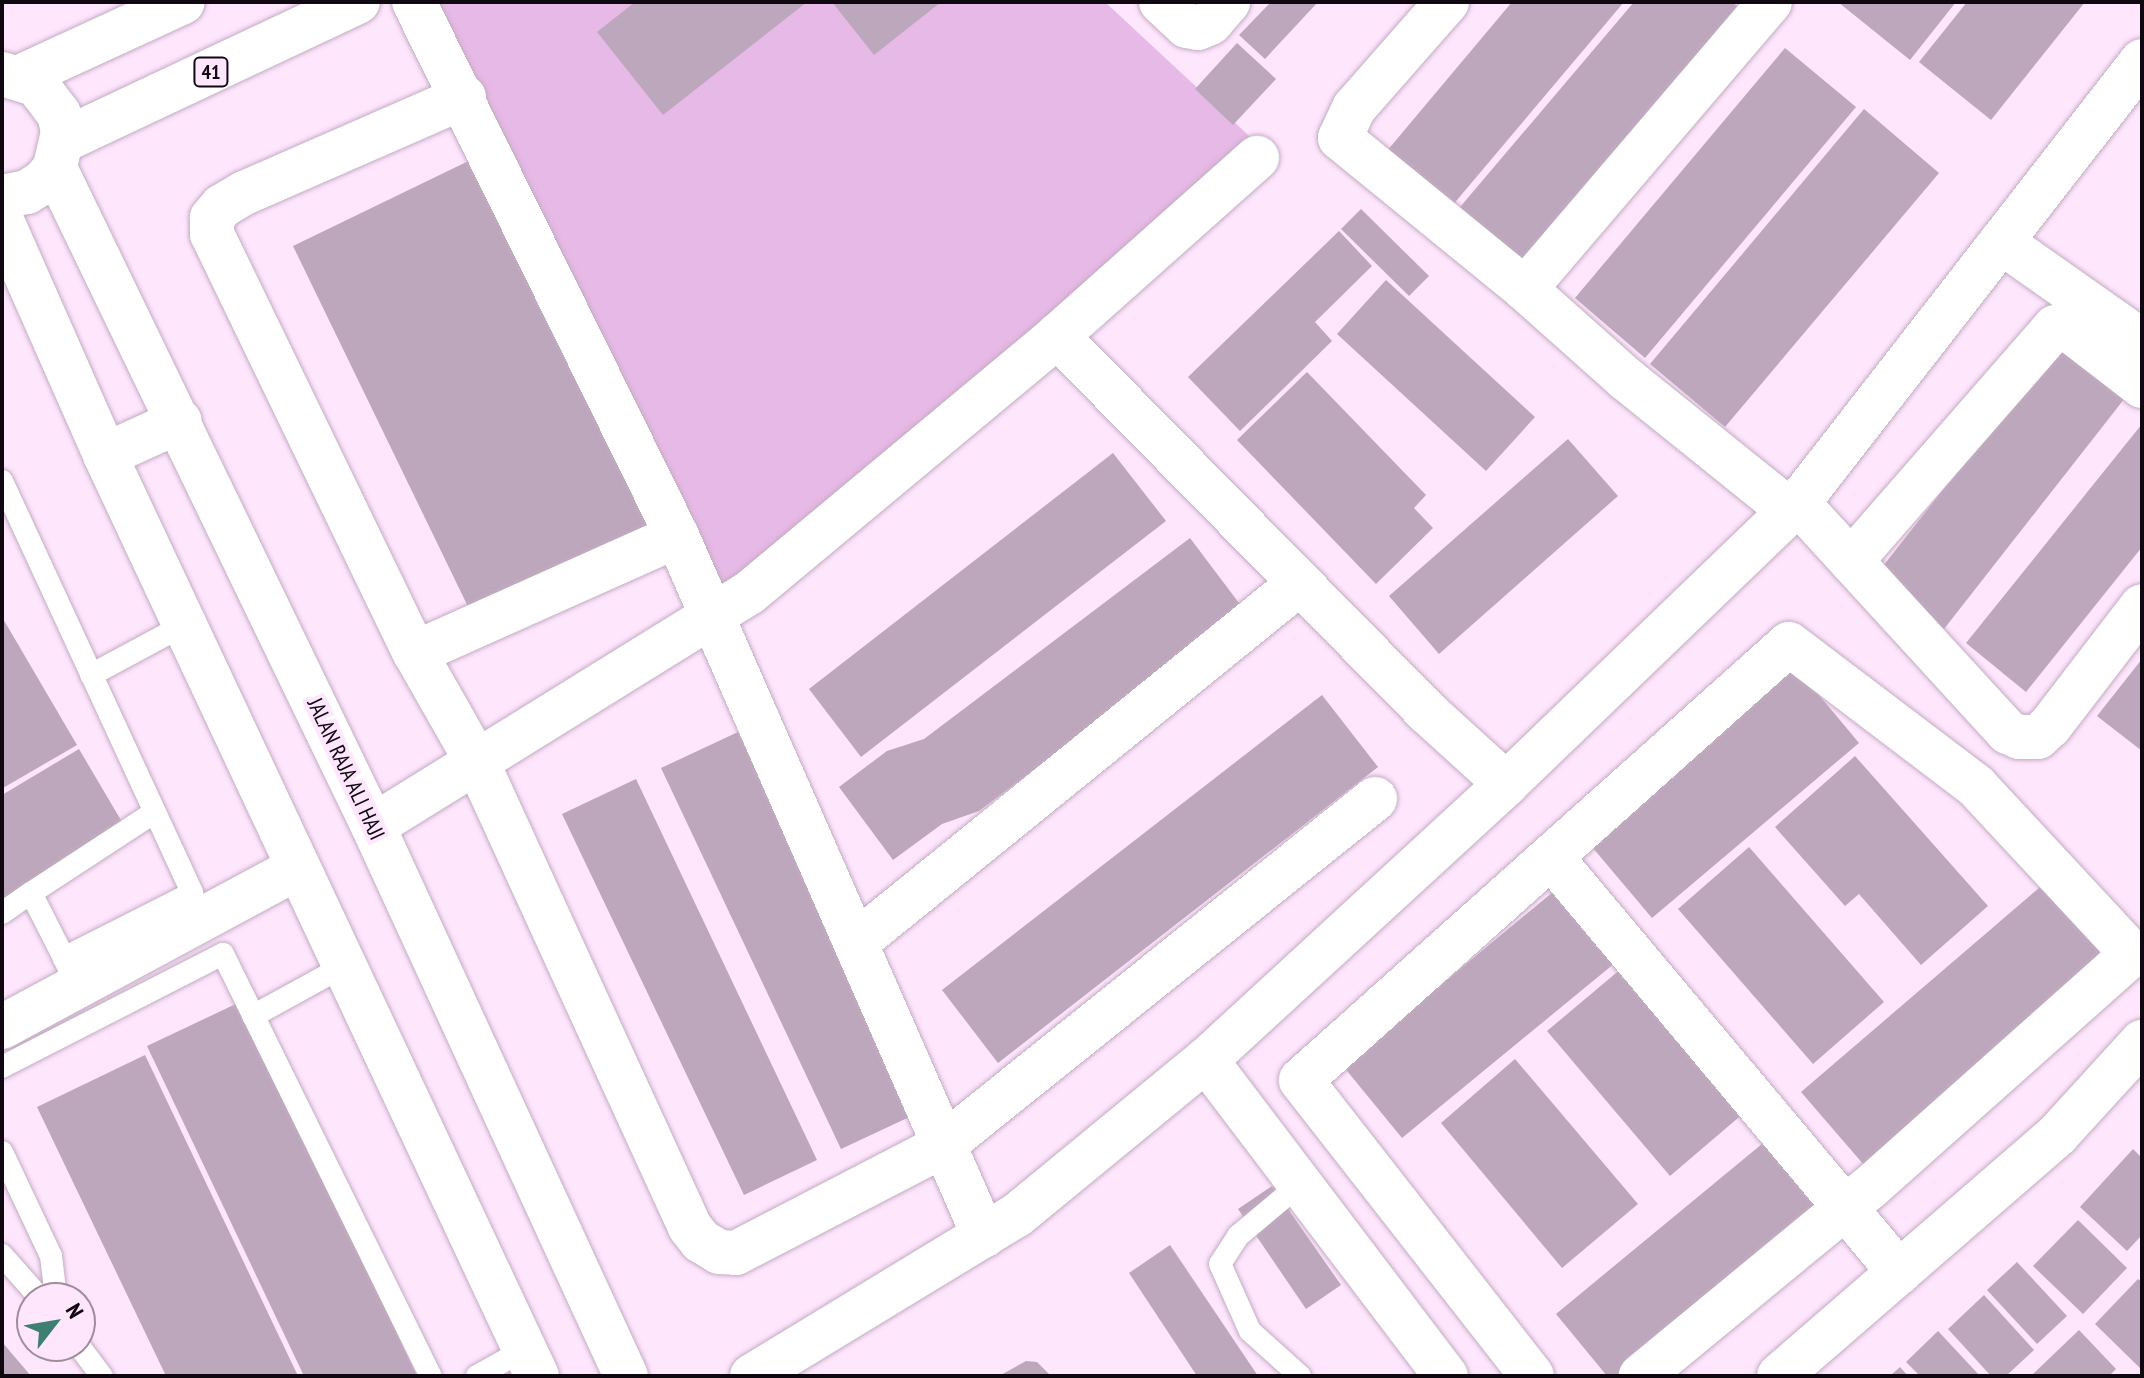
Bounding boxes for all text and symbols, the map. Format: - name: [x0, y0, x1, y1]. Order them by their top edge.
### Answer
- road number: 41: [193, 56, 229, 88]
- street label: JALAN RAJA ALI HAJI: [301, 693, 391, 845]
- north arrow: [16, 1282, 96, 1362]
- text: N: [60, 1298, 90, 1323]

